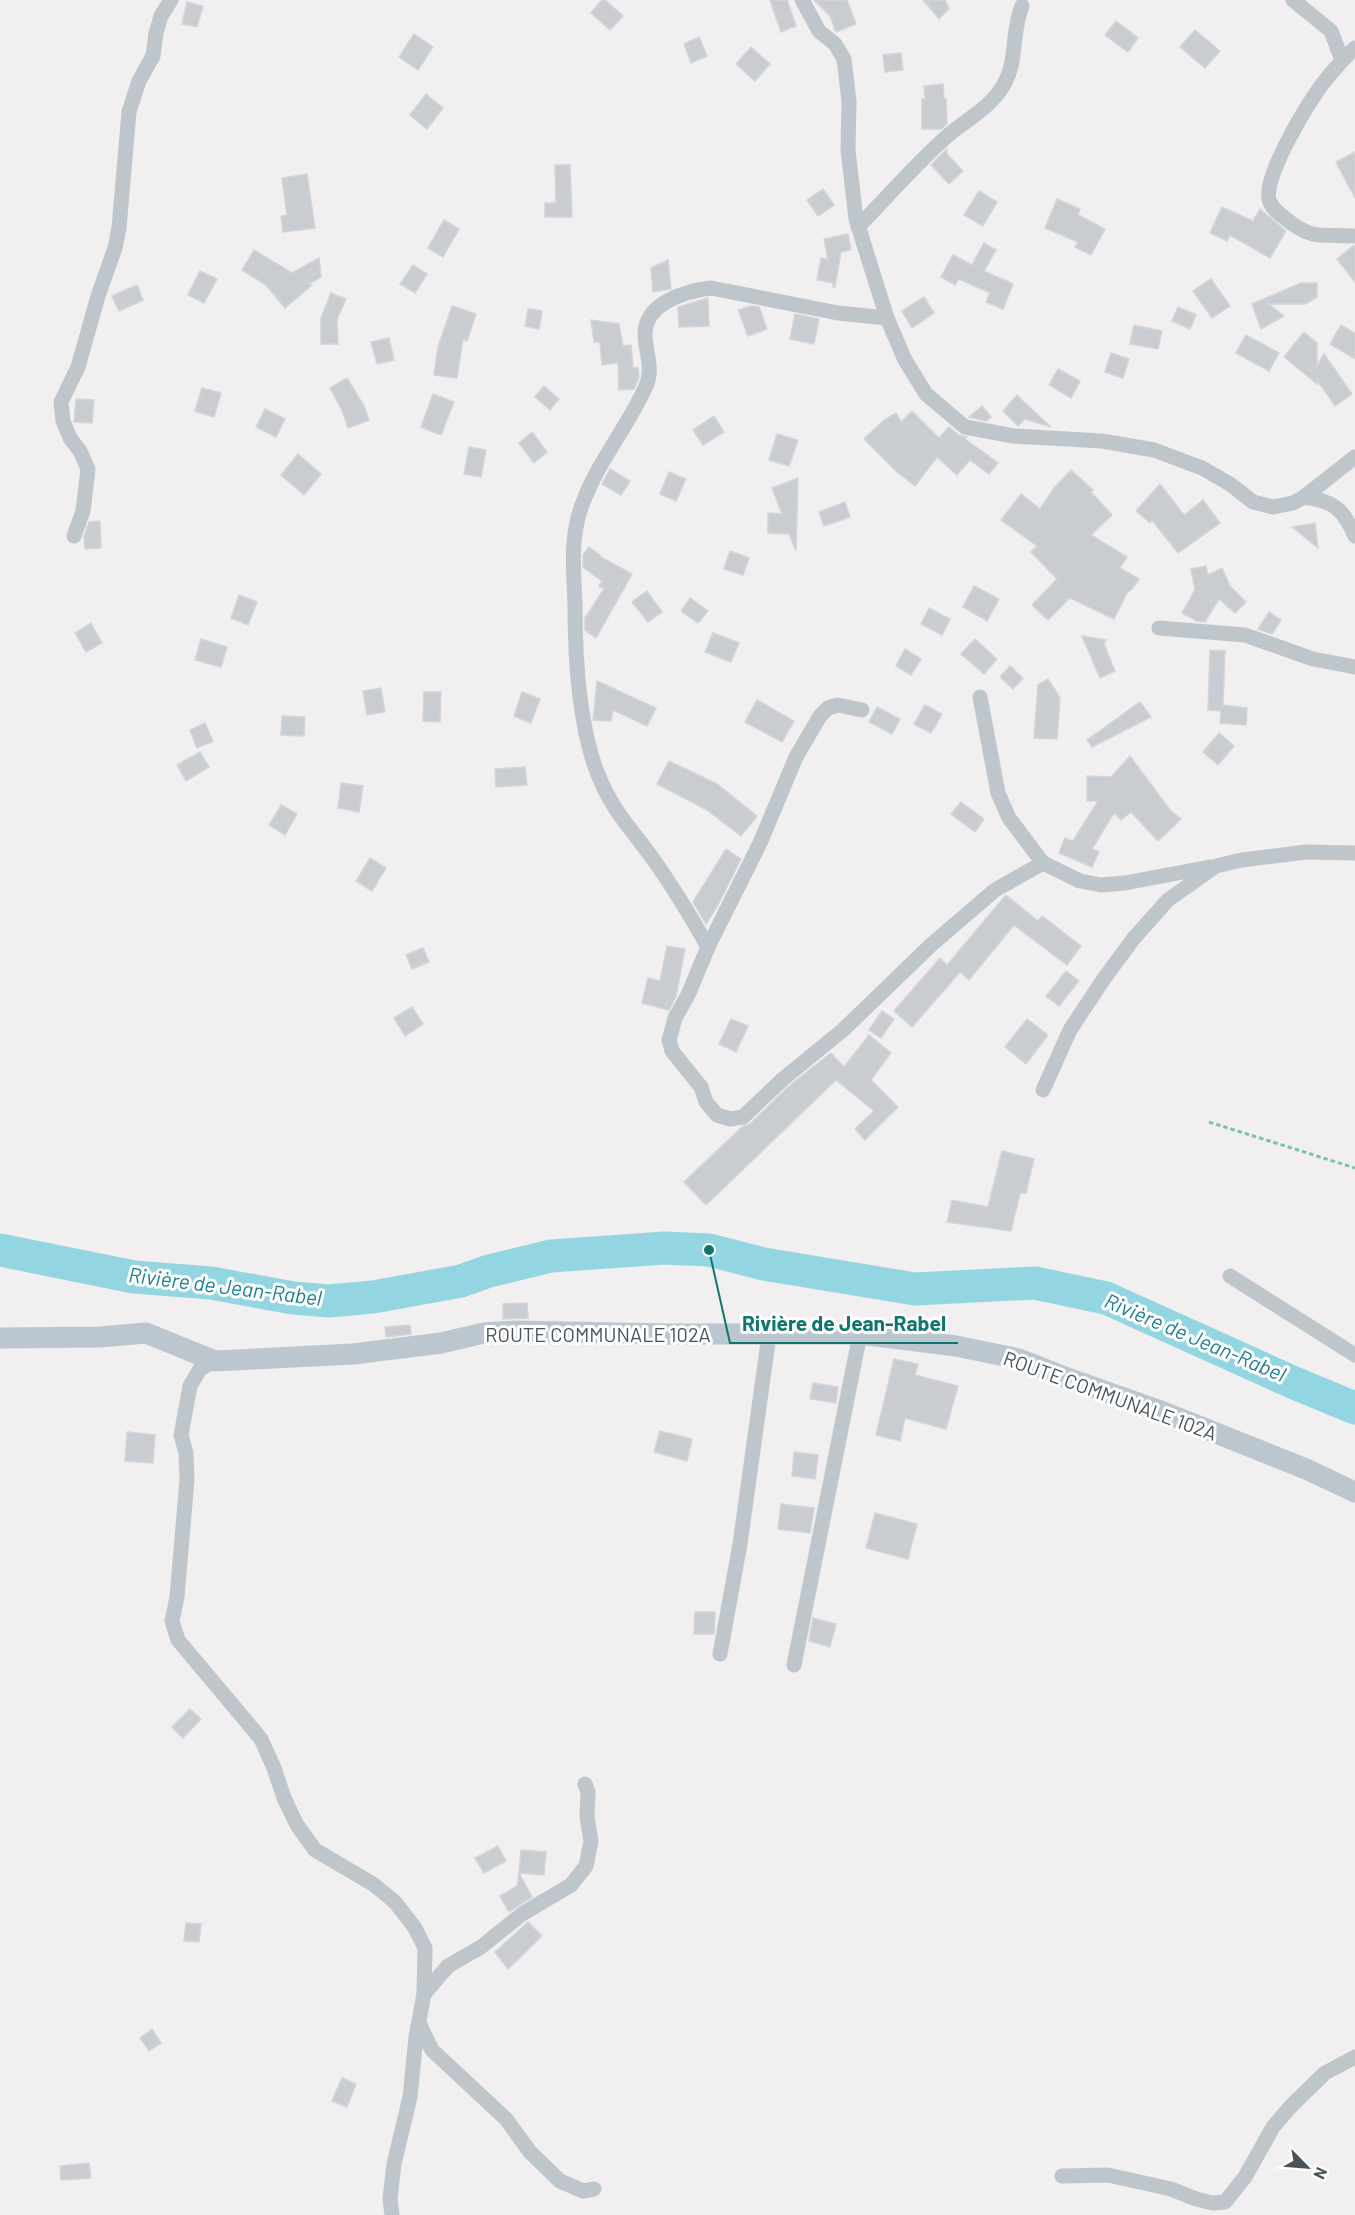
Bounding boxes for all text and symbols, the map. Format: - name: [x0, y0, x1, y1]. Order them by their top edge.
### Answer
- water label: Rivière de Jean-Rabel: [127, 1261, 324, 1310]
- water label: Rivière de Jean-Rabel: [1101, 1287, 1290, 1386]
- callout: Rivière de Jean-Rabel: [730, 1304, 958, 1343]
- text: Rivière de Jean-Rabel: [742, 1310, 946, 1335]
- street label: ROUTE COMMUNALE 102A: [485, 1322, 711, 1346]
- street label: ROUTE COMMUNALE 102A: [1000, 1345, 1220, 1445]
- north arrow: [1277, 2137, 1337, 2197]
- text: N: [1310, 2165, 1332, 2182]

